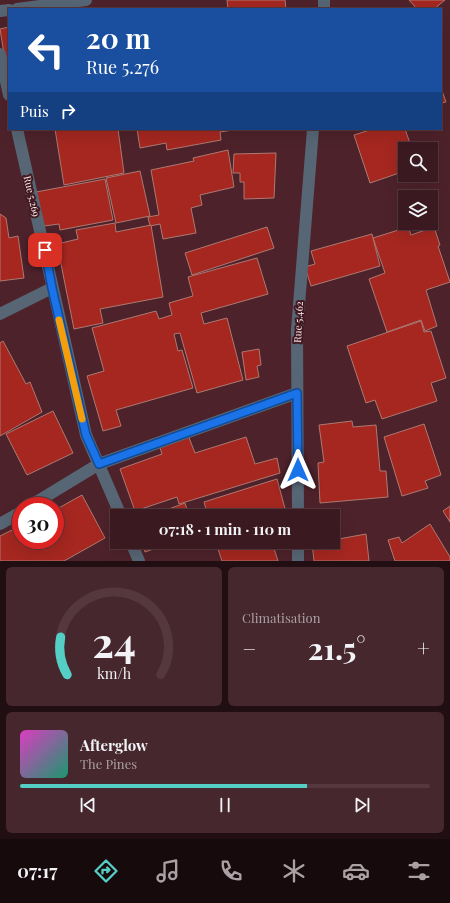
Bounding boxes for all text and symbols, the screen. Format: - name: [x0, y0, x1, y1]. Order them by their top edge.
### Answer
- text: 20 m: [86, 19, 151, 56]
- icon: left: [20, 24, 72, 76]
- text: Rue 5.276: [86, 55, 159, 79]
- icon: right: [57, 100, 79, 122]
- text: Puis: [20, 101, 49, 121]
- map controls: [398, 142, 438, 230]
- button: search: [398, 142, 438, 182]
- street label: Rue 5.269: [21, 174, 43, 218]
- button: layers: [398, 190, 438, 230]
- pin: [28, 233, 62, 267]
- icon: arrive: [34, 239, 56, 261]
- street label: Rue 5.462: [290, 301, 306, 343]
- position arrow: [277, 449, 319, 491]
- speed limit sign: 30: [12, 497, 64, 549]
- text: 07:18 · 1 min · 110 m: [159, 519, 291, 539]
- text: Climatisation: [242, 609, 320, 626]
- text: 24: [92, 612, 136, 667]
- text: 21.5°: [308, 628, 366, 668]
- text: −: [242, 633, 256, 663]
- text: +: [417, 633, 430, 663]
- text: km/h: [97, 663, 132, 682]
- text: Afterglow: [80, 735, 148, 755]
- text: The Pines: [80, 755, 137, 772]
- icon: previous: [77, 794, 99, 816]
- icon: pause: [214, 794, 236, 816]
- icon: next: [351, 794, 373, 816]
- icon: directions: [92, 857, 120, 885]
- icon: music: [154, 857, 182, 885]
- icon: phone: [217, 857, 245, 885]
- icon: climate: [280, 857, 308, 885]
- icon: car: [342, 857, 370, 885]
- icon: filters: [405, 857, 433, 885]
- text: 07:17: [17, 859, 57, 883]

